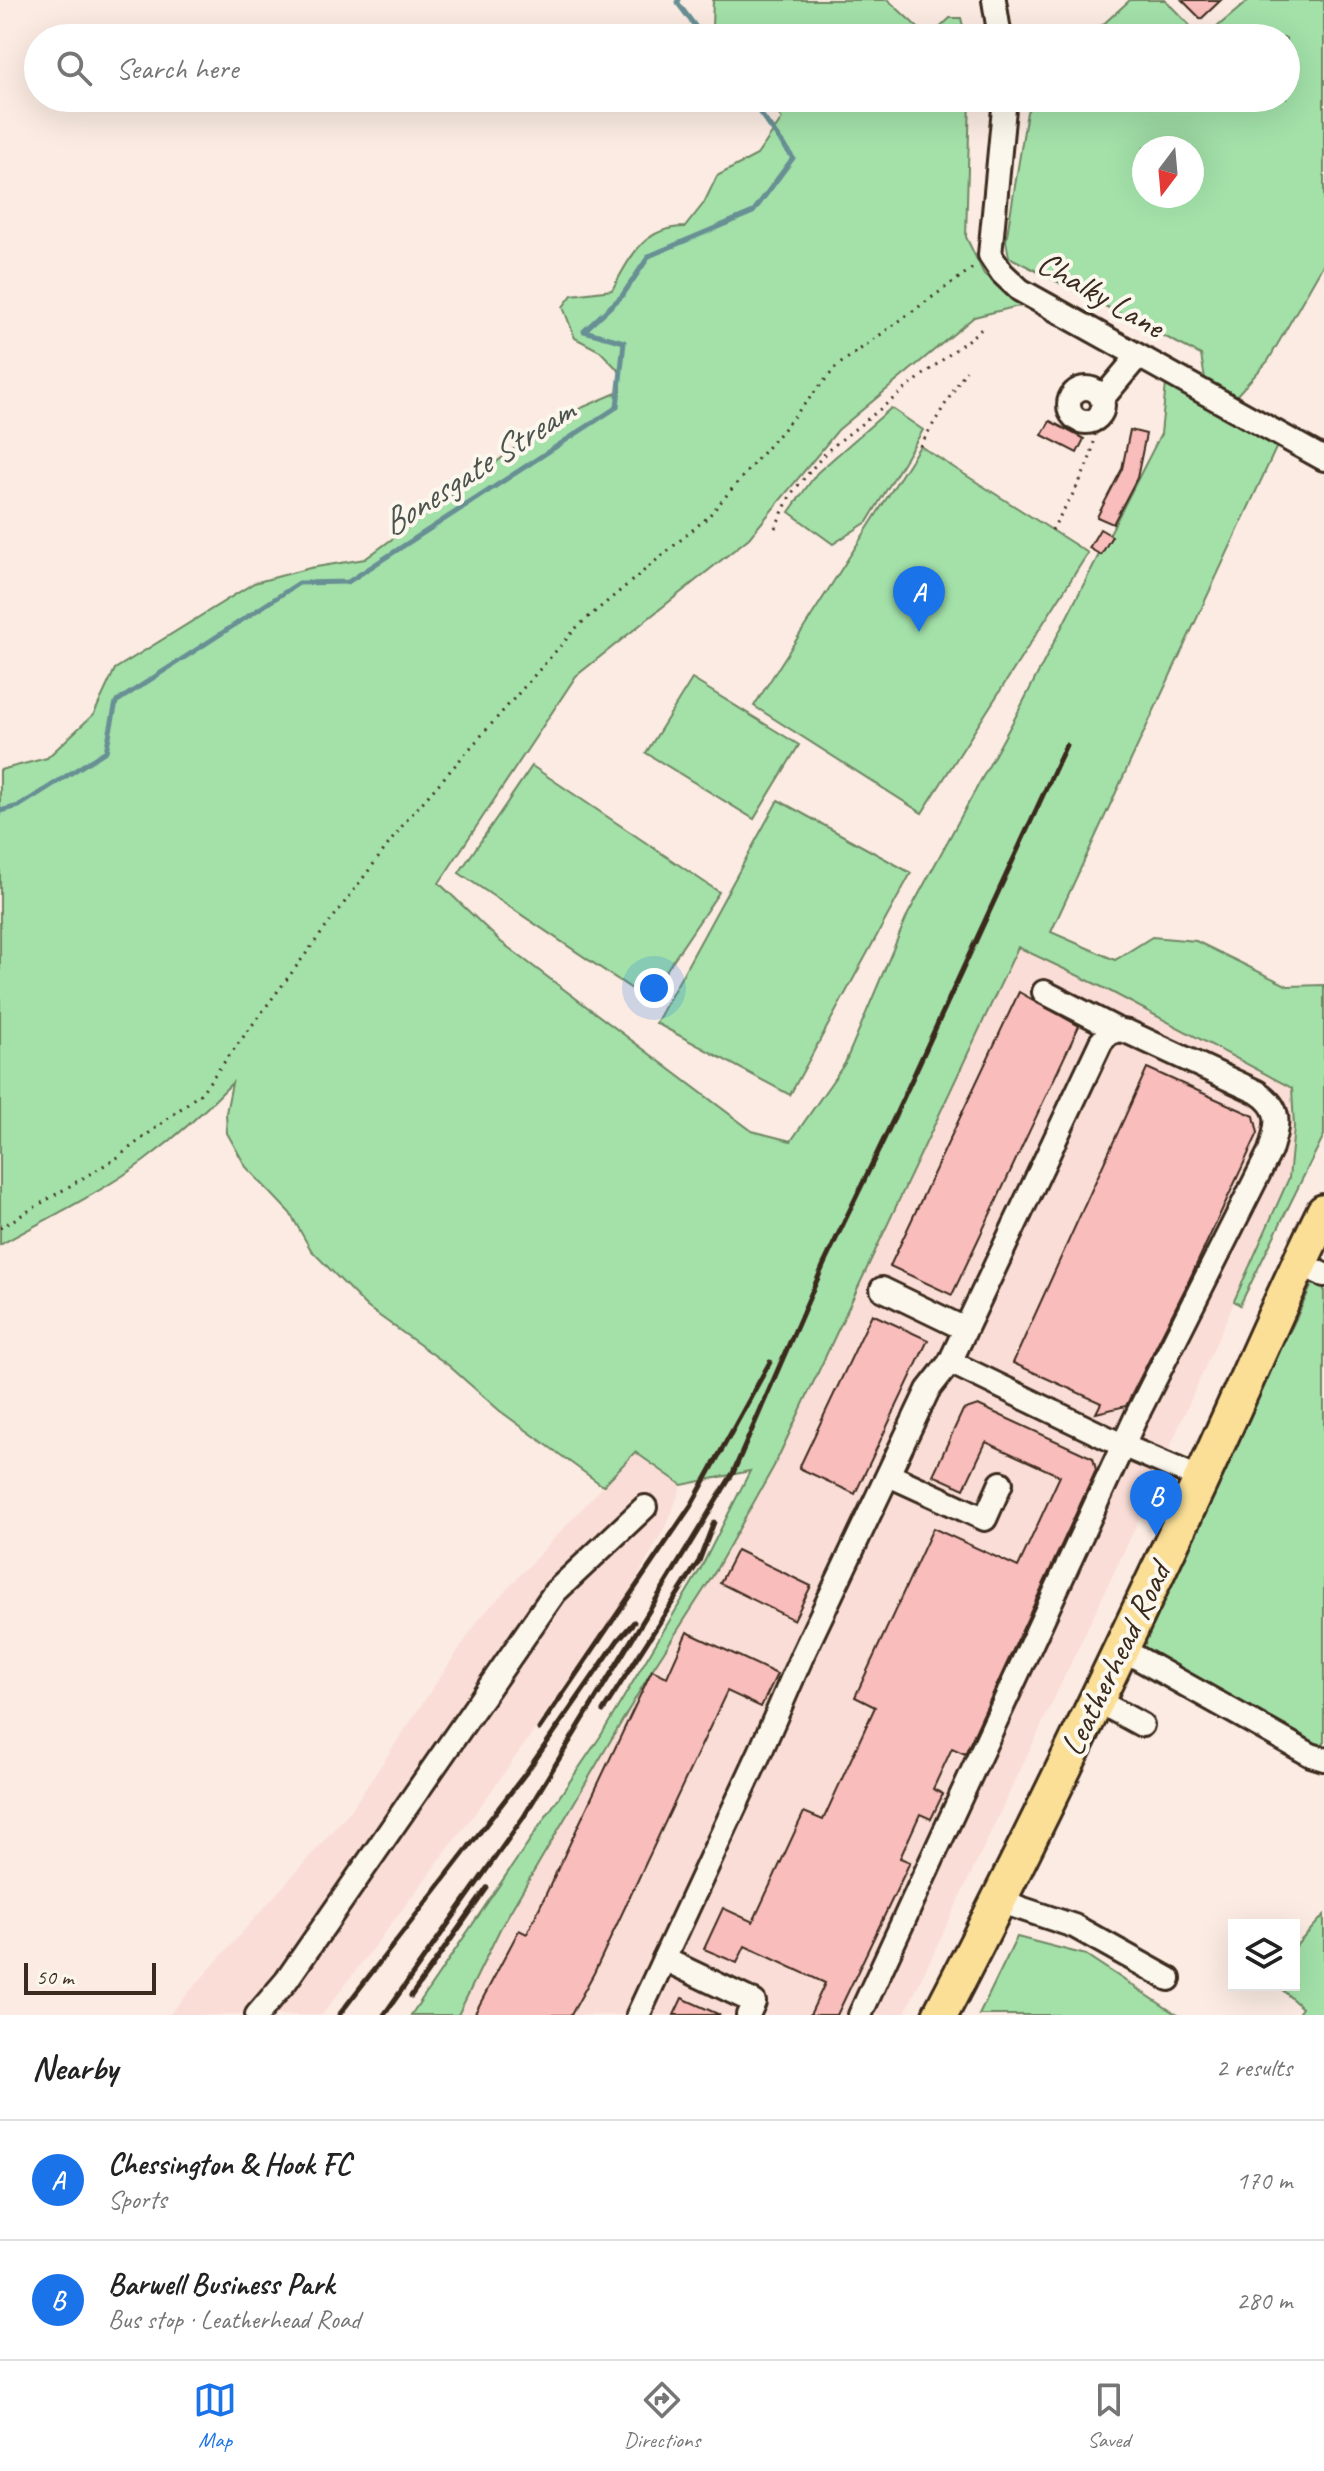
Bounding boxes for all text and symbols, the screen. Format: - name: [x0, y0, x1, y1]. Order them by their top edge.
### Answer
- search box: [24, 24, 1300, 112]
- icon: search: [52, 46, 96, 90]
- text: Search here: [116, 49, 238, 87]
- north arrow: [1132, 136, 1204, 208]
- street label: Chalky Lane: [1030, 241, 1174, 348]
- water label: Bonesgate Stream: [372, 386, 585, 546]
- pin: A: [893, 566, 945, 632]
- your location: [634, 968, 674, 1008]
- pin: B: [1130, 1470, 1182, 1536]
- street label: Leatherhead Road: [1050, 1551, 1182, 1763]
- map controls: [1228, 1919, 1300, 1991]
- button: layers: [1228, 1919, 1300, 1991]
- scale bar: [24, 1959, 156, 1995]
- text: 50 m: [36, 1963, 73, 1991]
- text: Nearby: [32, 2046, 118, 2089]
- text: 2 results: [1216, 2051, 1292, 2084]
- text: Chessington & Hook FC: [108, 2145, 351, 2183]
- text: A: [51, 2164, 65, 2197]
- text: 170 m: [1236, 2164, 1292, 2197]
- text: Sports: [108, 2183, 166, 2216]
- text: Barwell Business Park: [108, 2265, 334, 2303]
- text: B: [51, 2284, 65, 2317]
- text: 280 m: [1236, 2284, 1292, 2317]
- text: Bus stop · Leatherhead Road: [108, 2303, 360, 2336]
- tab: Map: [193, 2378, 237, 2454]
- tab: Directions: [624, 2378, 700, 2454]
- tab: Saved: [1087, 2378, 1131, 2454]

